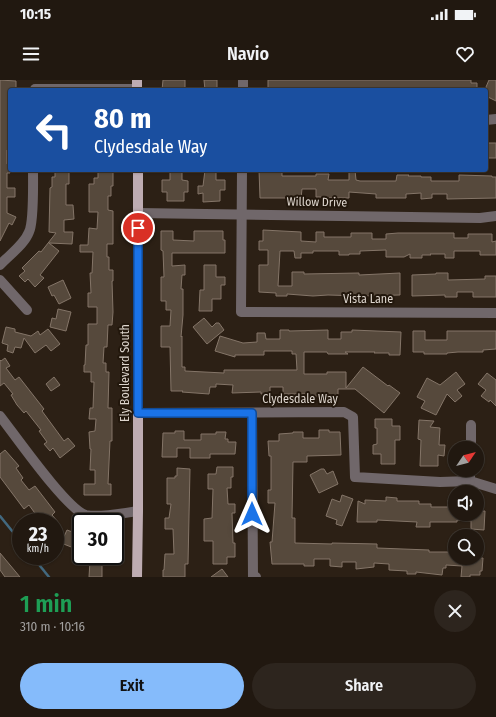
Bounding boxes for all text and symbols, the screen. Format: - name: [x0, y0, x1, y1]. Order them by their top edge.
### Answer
- text: 10:15: [20, 5, 51, 23]
- icon: menu: [20, 43, 42, 65]
- text: Navio: [227, 43, 269, 65]
- icon: heart: [454, 43, 476, 65]
- text: 80 m: [94, 102, 151, 135]
- icon: left: [28, 104, 80, 156]
- text: Clydesdale Way: [94, 136, 207, 158]
- street label: Willow Drive: [287, 194, 348, 210]
- pin: [121, 211, 155, 245]
- icon: arrive: [127, 217, 149, 239]
- street label: Vista Lane: [343, 292, 393, 306]
- street label: Ely Boulevard South: [118, 324, 132, 422]
- street label: Clydesdale Way: [262, 392, 338, 406]
- north arrow: [448, 441, 484, 477]
- map controls: [448, 441, 484, 565]
- button: sound: [448, 485, 484, 521]
- position arrow: [231, 493, 273, 535]
- speed limit sign: 30: [72, 513, 124, 565]
- text: 23: [29, 522, 47, 546]
- button: search: [448, 529, 484, 565]
- text: km/h: [27, 543, 49, 555]
- text: 1 min: [20, 590, 72, 618]
- button: close: [434, 590, 476, 632]
- text: 310 m · 10:16: [20, 619, 85, 634]
- button: Exit: [20, 663, 244, 709]
- button: Share: [252, 663, 476, 709]

